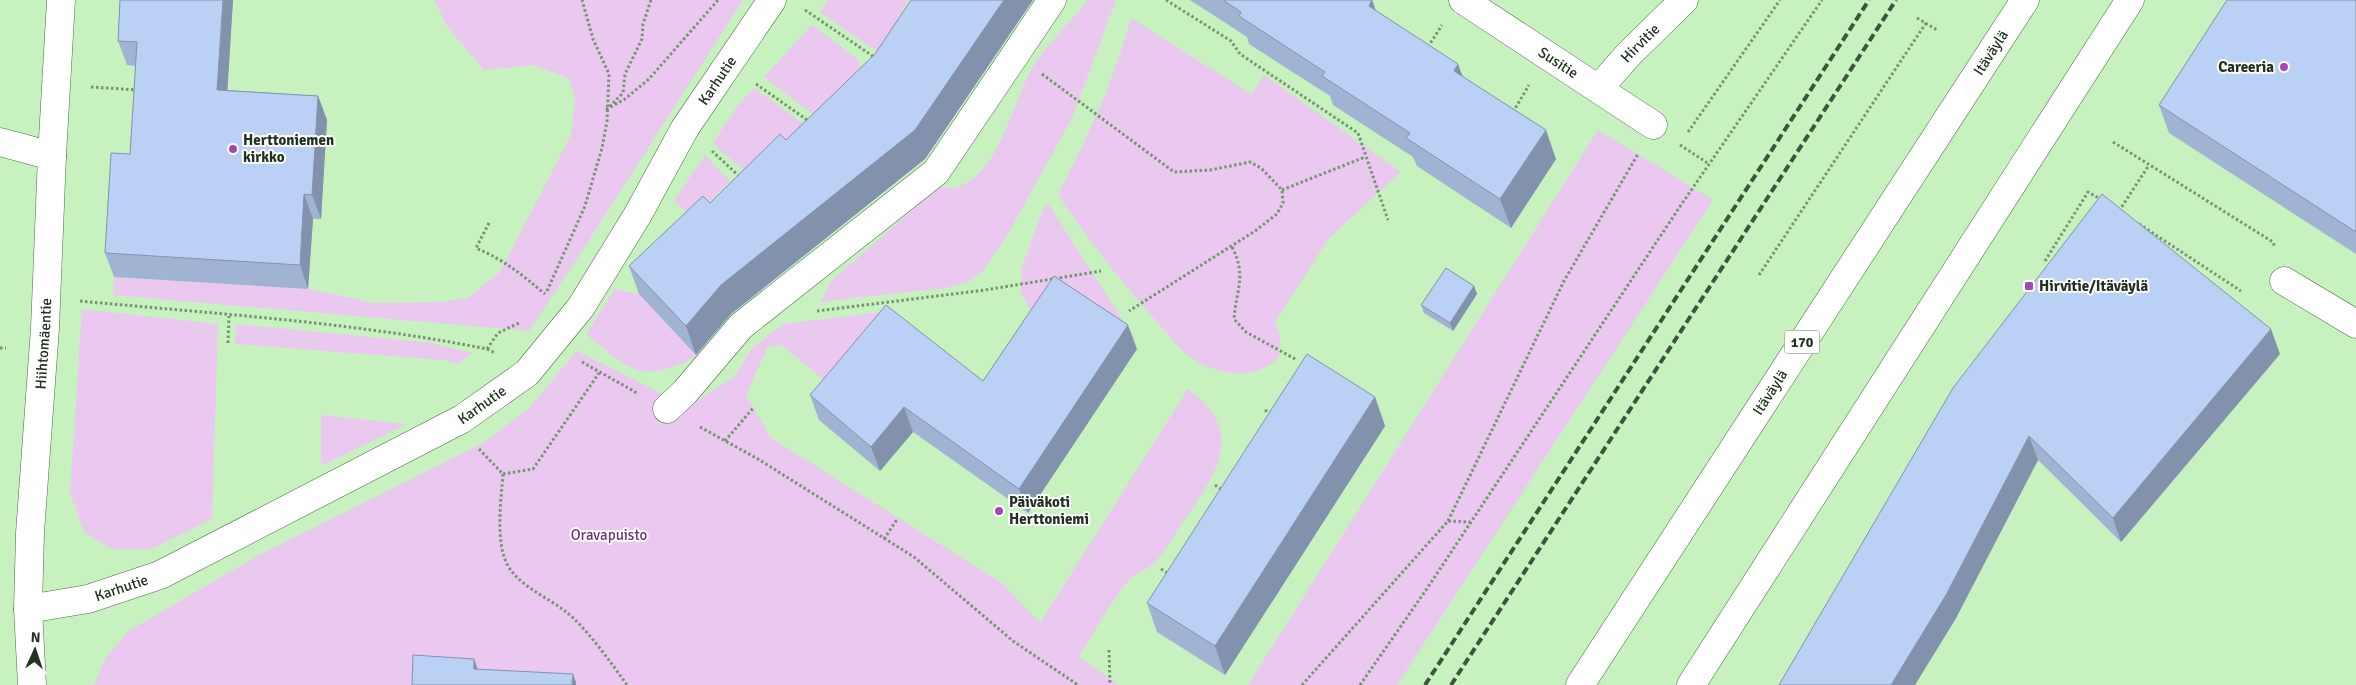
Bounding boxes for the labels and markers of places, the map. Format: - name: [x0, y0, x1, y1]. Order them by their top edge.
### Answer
- place label: Careeria: [2218, 58, 2274, 76]
- marker: Careeria: [2278, 61, 2290, 73]
- place label: Herttoniemen kirkko: [243, 131, 334, 166]
- marker: Herttoniemen kirkko: [227, 143, 239, 155]
- place label: Hirvitie/Itäväylä: [2039, 277, 2149, 295]
- marker: Hirvitie/Itäväylä: [2023, 280, 2035, 292]
- place label: Päiväkoti Herttoniemi: [1009, 493, 1089, 528]
- marker: Päiväkoti Herttoniemi: [993, 505, 1005, 517]

